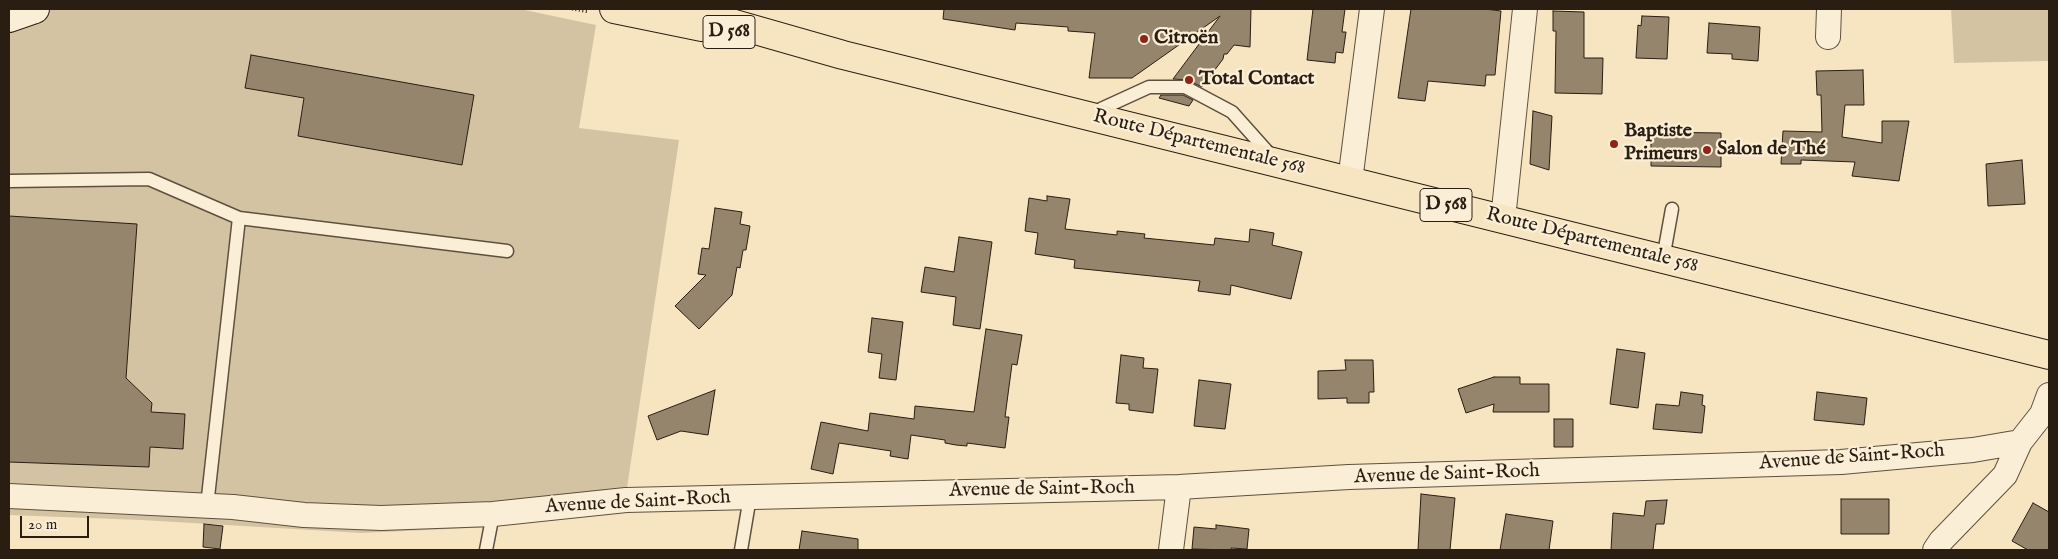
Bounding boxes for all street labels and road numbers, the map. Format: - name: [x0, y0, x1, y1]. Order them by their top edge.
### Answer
- road number: D 568: [703, 16, 755, 48]
- street label: Route Départementale 568: [1090, 105, 1308, 181]
- road number: D 568: [1420, 188, 1472, 222]
- street label: Route Départementale 568: [1483, 203, 1701, 279]
- street label: Avenue de Saint-Roch: [1758, 440, 1946, 476]
- street label: Avenue de Saint-Roch: [1354, 460, 1540, 490]
- street label: Avenue de Saint-Roch: [949, 476, 1135, 504]
- street label: Avenue de Saint-Roch: [545, 486, 731, 520]

